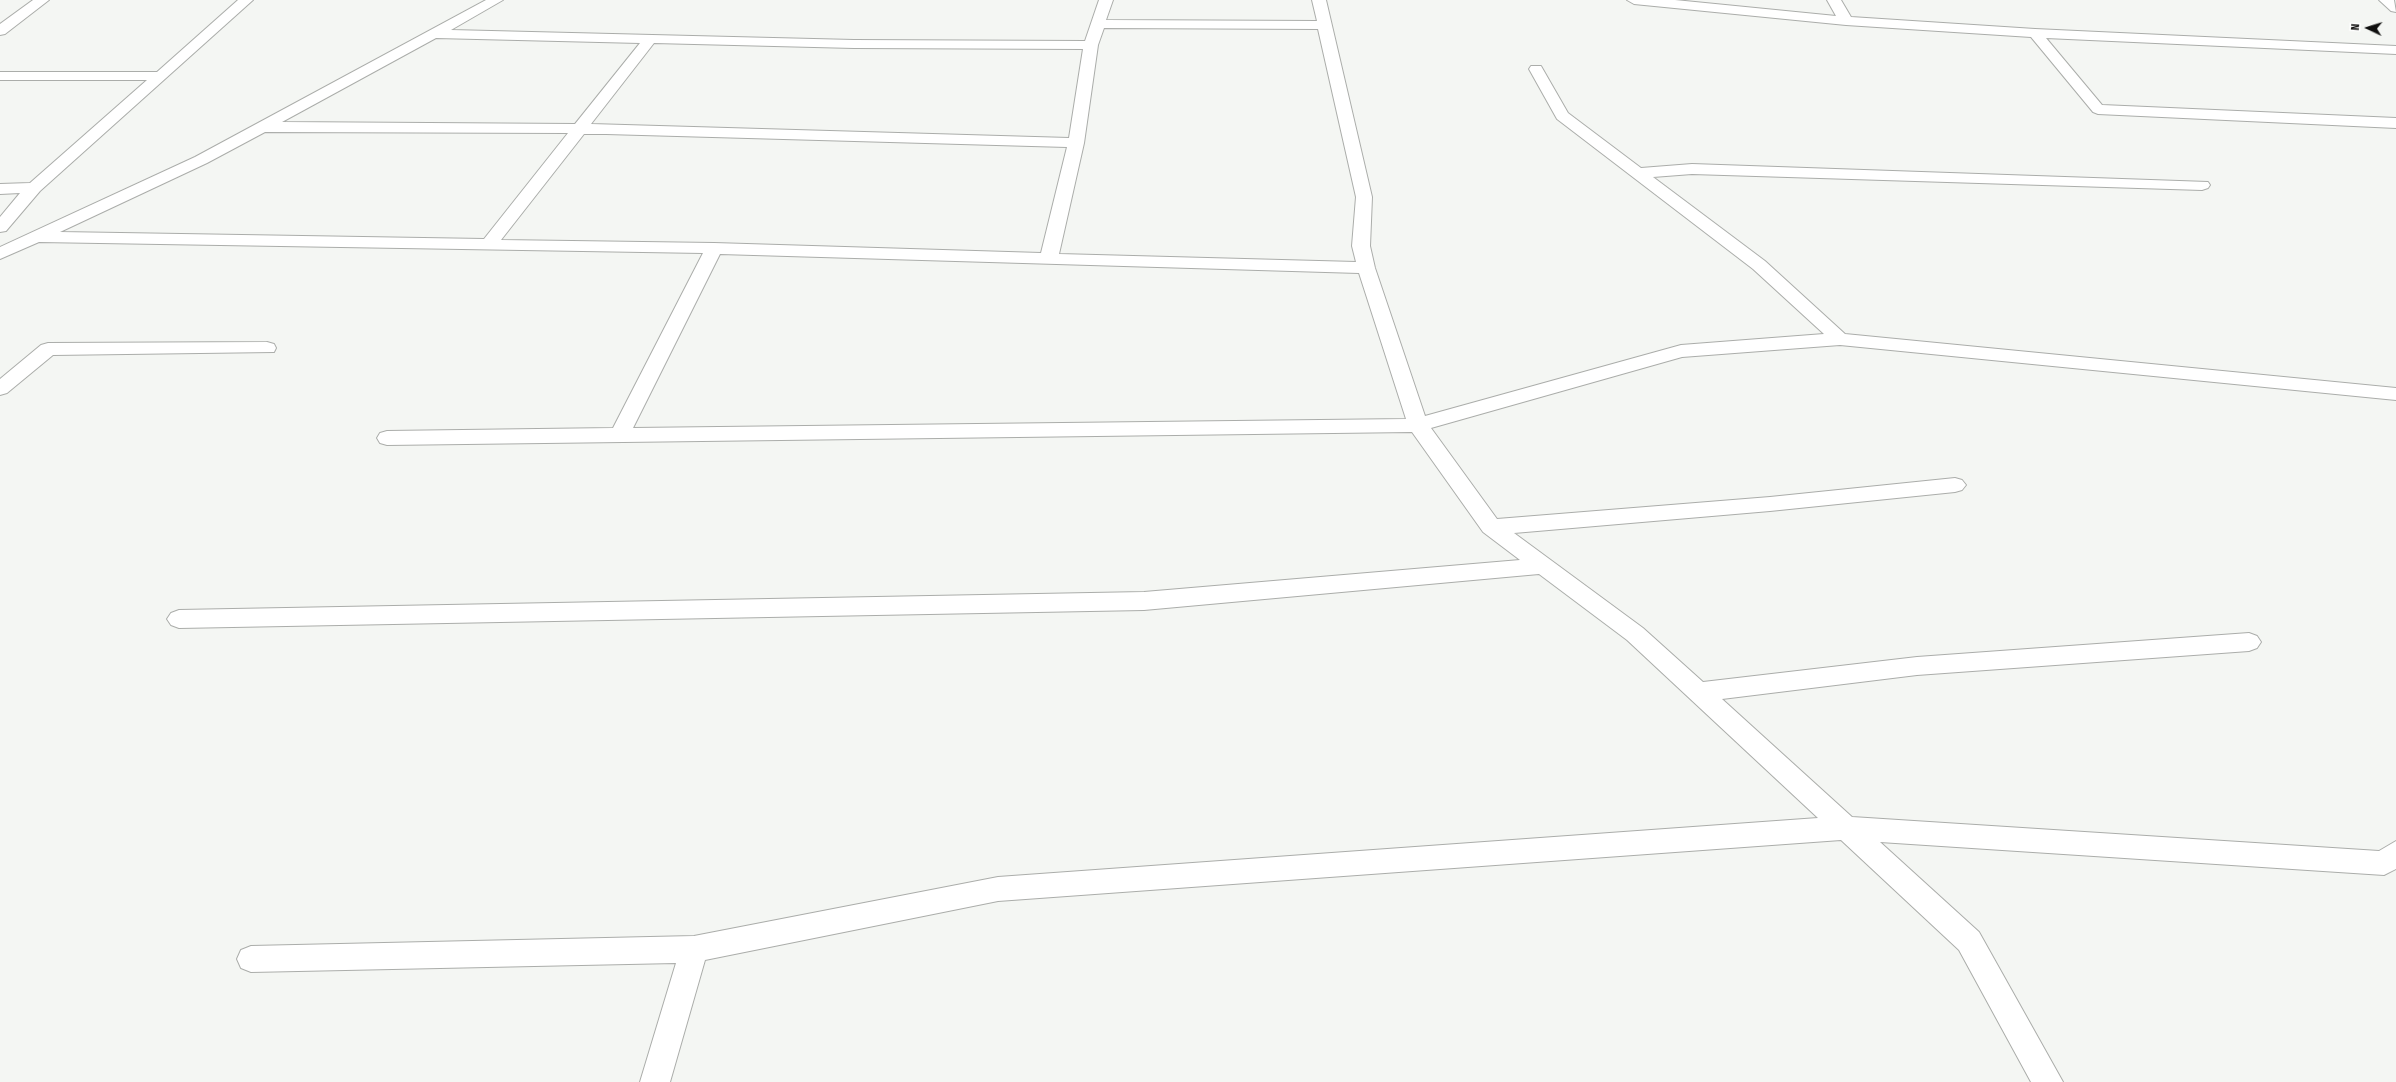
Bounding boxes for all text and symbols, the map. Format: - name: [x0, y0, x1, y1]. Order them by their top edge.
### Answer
- north arrow: [2348, 8, 2388, 48]
- text: N: [2349, 23, 2362, 31]

